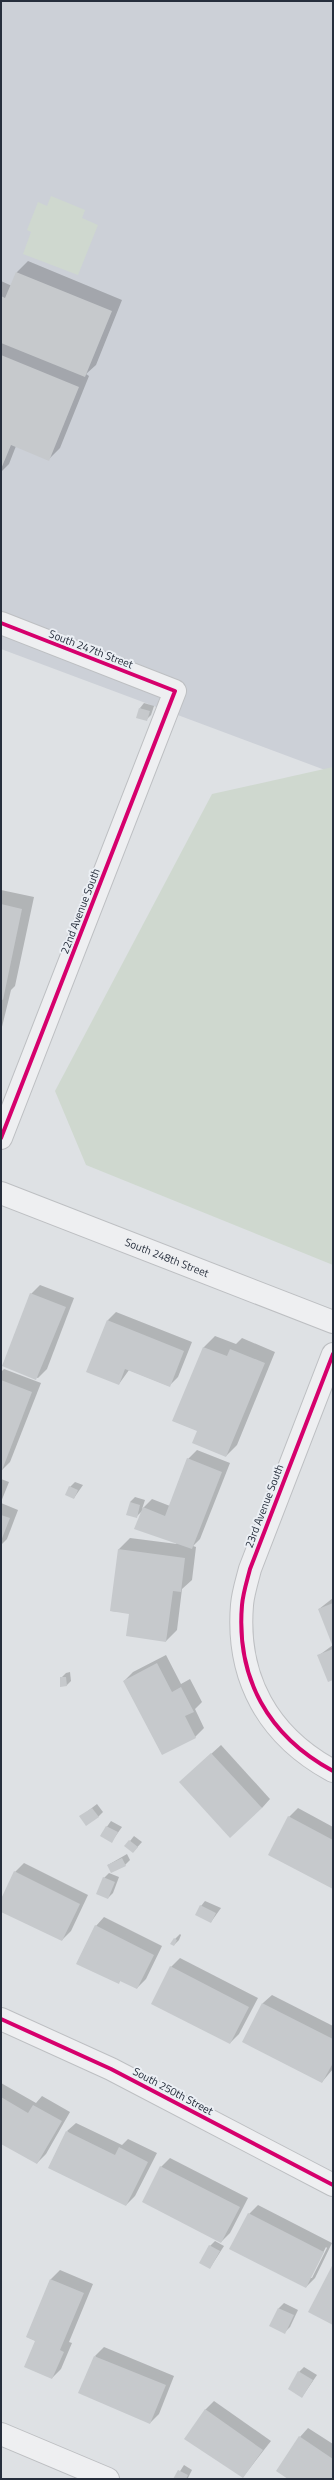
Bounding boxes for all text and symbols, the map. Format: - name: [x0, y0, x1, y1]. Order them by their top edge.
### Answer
- street label: South 247th Street: [47, 626, 135, 672]
- street label: 22nd Avenue South: [56, 866, 104, 956]
- street label: South 248th Street: [123, 1234, 211, 1281]
- street label: 23rd Avenue South: [241, 1462, 287, 1550]
- street label: South 250th Street: [130, 2063, 216, 2119]

